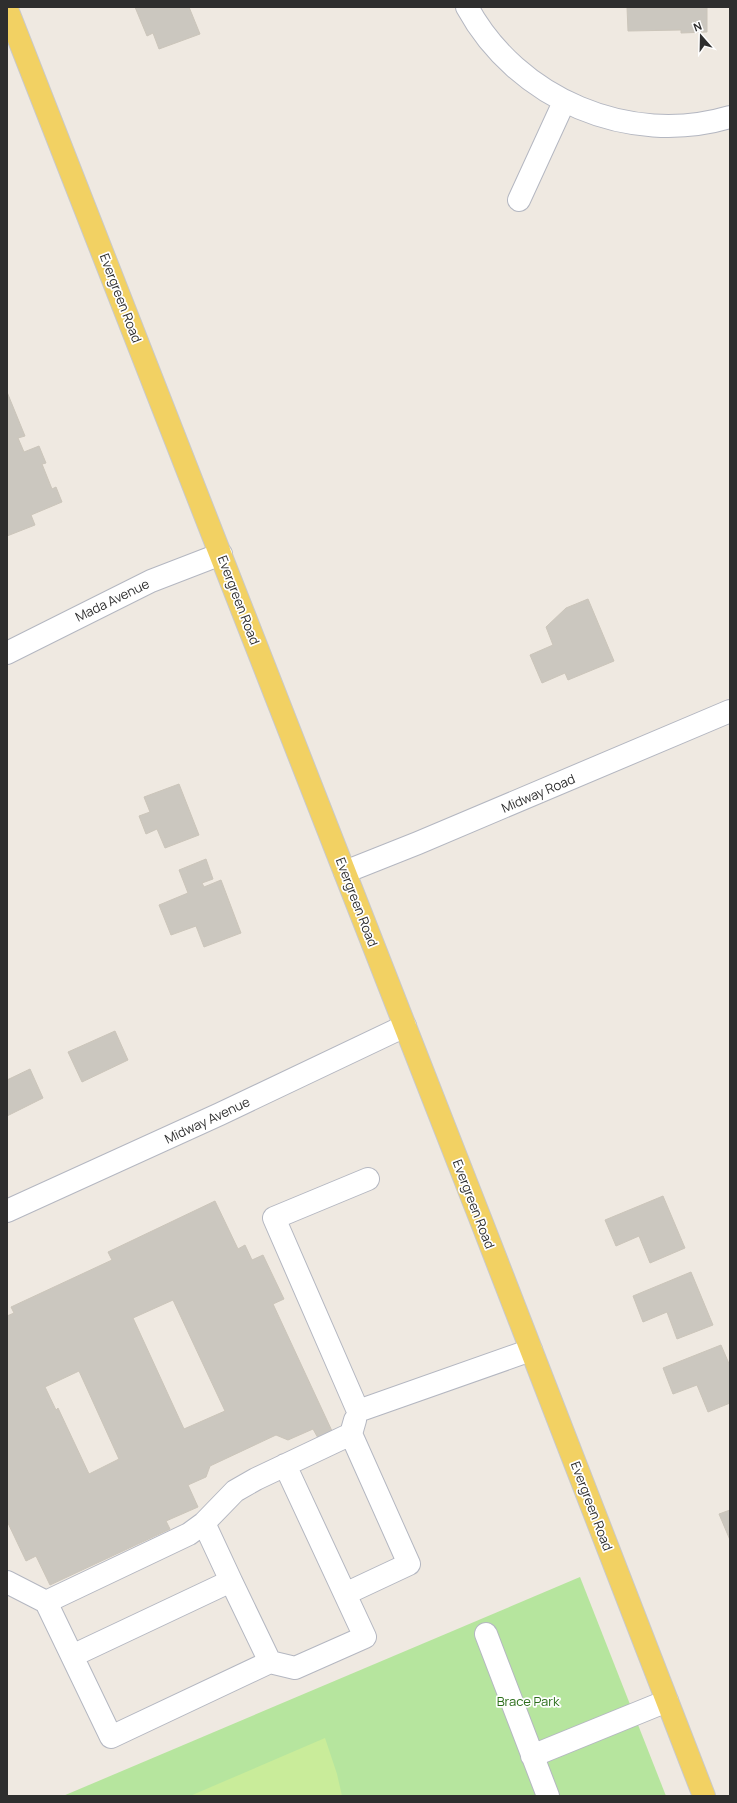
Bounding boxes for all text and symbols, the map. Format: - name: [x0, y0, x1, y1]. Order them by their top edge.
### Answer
- north arrow: [681, 16, 721, 56]
- text: N: [691, 18, 704, 35]
- street label: Evergreen Road: [96, 251, 146, 345]
- street label: Evergreen Road: [214, 553, 264, 647]
- street label: Mada Avenue: [72, 574, 152, 626]
- street label: Midway Road: [498, 769, 578, 817]
- street label: Evergreen Road: [332, 855, 382, 949]
- street label: Midway Avenue: [161, 1092, 253, 1148]
- street label: Evergreen Road: [449, 1157, 499, 1251]
- street label: Evergreen Road: [567, 1459, 617, 1553]
- park label: Brace Park: [497, 1692, 560, 1710]

